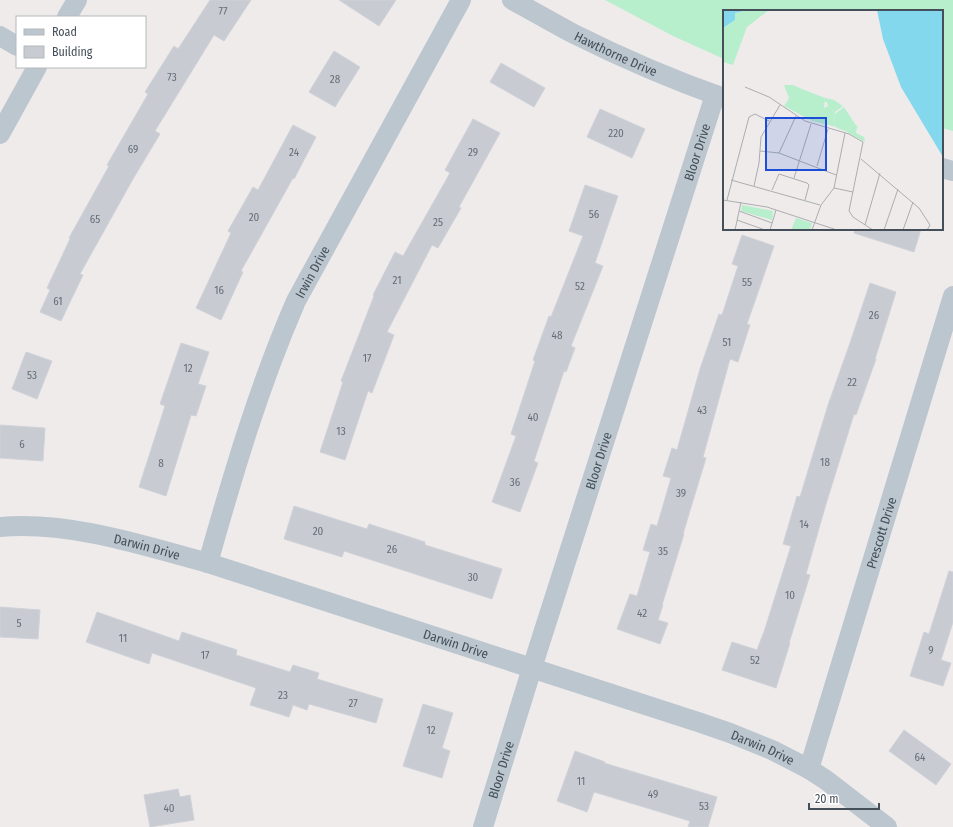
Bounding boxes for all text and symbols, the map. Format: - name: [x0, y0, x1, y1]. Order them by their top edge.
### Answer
- house number: 77: [219, 5, 228, 18]
- inset map: [723, 10, 943, 230]
- legend: [16, 16, 146, 68]
- text: Road: [52, 25, 77, 39]
- street label: Hawthorne Drive: [572, 28, 659, 79]
- text: Building: [52, 45, 93, 59]
- house number: 73: [167, 71, 177, 84]
- house number: 28: [330, 73, 341, 86]
- street label: Bloor Drive: [681, 122, 713, 183]
- house number: 220: [608, 127, 624, 140]
- house number: 69: [128, 143, 138, 156]
- house number: 24: [289, 146, 300, 159]
- house number: 29: [468, 146, 478, 159]
- house number: 56: [589, 208, 600, 221]
- house number: 20: [249, 211, 260, 224]
- house number: 65: [90, 213, 100, 226]
- house number: 25: [433, 216, 443, 229]
- street label: Irwin Drive: [292, 243, 333, 301]
- house number: 21: [393, 274, 401, 287]
- house number: 55: [742, 276, 752, 289]
- house number: 52: [575, 280, 585, 293]
- house number: 16: [214, 284, 224, 297]
- house number: 61: [53, 295, 63, 308]
- house number: 26: [869, 309, 880, 322]
- house number: 48: [552, 329, 563, 342]
- house number: 51: [723, 336, 731, 349]
- house number: 17: [363, 352, 372, 365]
- house number: 12: [183, 362, 193, 375]
- house number: 53: [27, 369, 37, 382]
- house number: 22: [847, 376, 857, 389]
- house number: 43: [697, 404, 707, 417]
- house number: 40: [527, 411, 539, 424]
- house number: 13: [336, 425, 346, 438]
- street label: Bloor Drive: [583, 430, 615, 491]
- house number: 6: [19, 438, 25, 451]
- house number: 18: [820, 456, 830, 469]
- house number: 8: [158, 457, 164, 470]
- house number: 36: [510, 476, 521, 489]
- house number: 39: [676, 487, 686, 500]
- street label: Prescott Drive: [863, 495, 899, 570]
- house number: 14: [799, 518, 809, 531]
- house number: 20: [313, 525, 324, 538]
- street label: Darwin Drive: [112, 531, 182, 563]
- house number: 26: [387, 543, 398, 556]
- house number: 35: [658, 545, 668, 558]
- house number: 30: [468, 571, 479, 584]
- house number: 10: [785, 589, 795, 602]
- house number: 42: [637, 607, 647, 620]
- house number: 5: [16, 617, 22, 630]
- street label: Darwin Drive: [421, 626, 490, 662]
- house number: 11: [119, 632, 127, 645]
- house number: 9: [928, 644, 934, 657]
- house number: 17: [201, 649, 210, 662]
- house number: 52: [750, 654, 760, 667]
- house number: 23: [278, 689, 288, 702]
- house number: 27: [348, 697, 358, 710]
- house number: 12: [426, 724, 436, 737]
- street label: Darwin Drive: [729, 727, 797, 768]
- street label: Bloor Drive: [485, 739, 517, 800]
- house number: 64: [915, 751, 926, 764]
- house number: 11: [577, 775, 585, 788]
- scale bar: [809, 785, 879, 811]
- house number: 49: [648, 788, 658, 801]
- text: 20 m: [815, 792, 839, 806]
- house number: 53: [699, 800, 709, 813]
- house number: 40: [163, 802, 175, 815]

